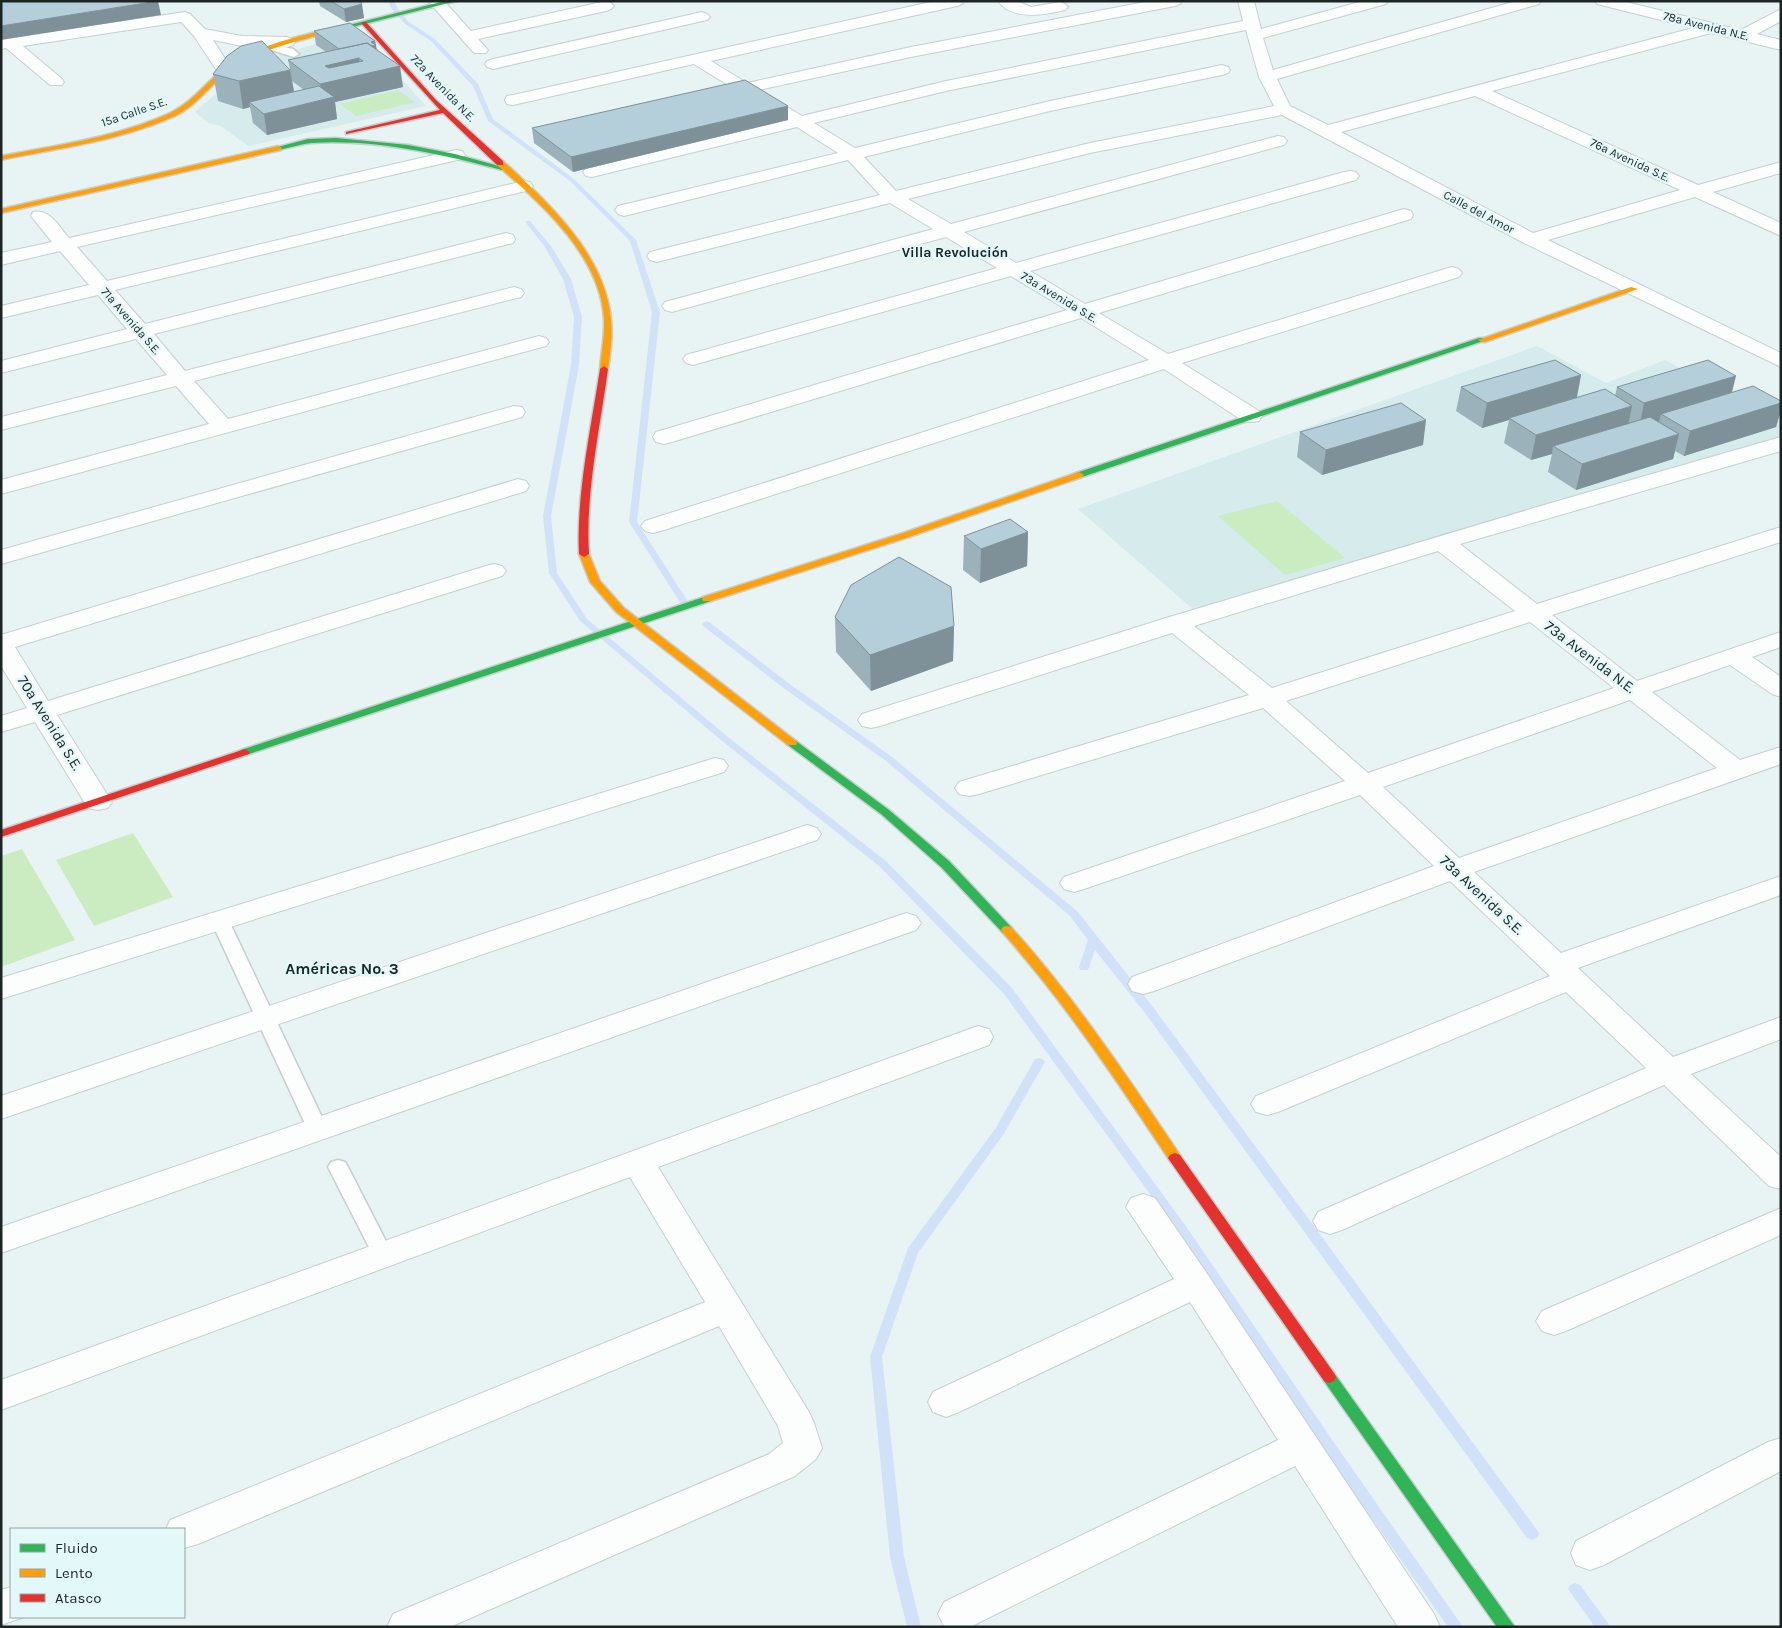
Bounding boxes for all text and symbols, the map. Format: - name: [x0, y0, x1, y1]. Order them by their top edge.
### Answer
- street label: 78a Avenida N.E.: [1662, 9, 1750, 43]
- street label: 72a Avenida N.E.: [408, 52, 478, 124]
- street label: 15a Calle S.E.: [99, 94, 169, 130]
- street label: 76a Avenida S.E.: [1588, 135, 1672, 185]
- street label: Calle del Amor: [1441, 187, 1517, 237]
- district label: Villa Revolución: [902, 244, 1008, 261]
- street label: 73a Avenida S.E.: [1018, 269, 1100, 325]
- street label: 71a Avenida S.E.: [98, 285, 164, 357]
- street label: 73a Avenida N.E.: [1541, 617, 1639, 697]
- street label: 70a Avenida S.E.: [14, 672, 87, 774]
- street label: 73a Avenida S.E.: [1436, 851, 1528, 939]
- district label: Américas No. 3: [285, 959, 399, 978]
- legend: [10, 1528, 185, 1618]
- text: Fluido: [55, 1539, 98, 1557]
- text: Lento: [55, 1564, 93, 1582]
- text: Atasco: [55, 1589, 101, 1607]

